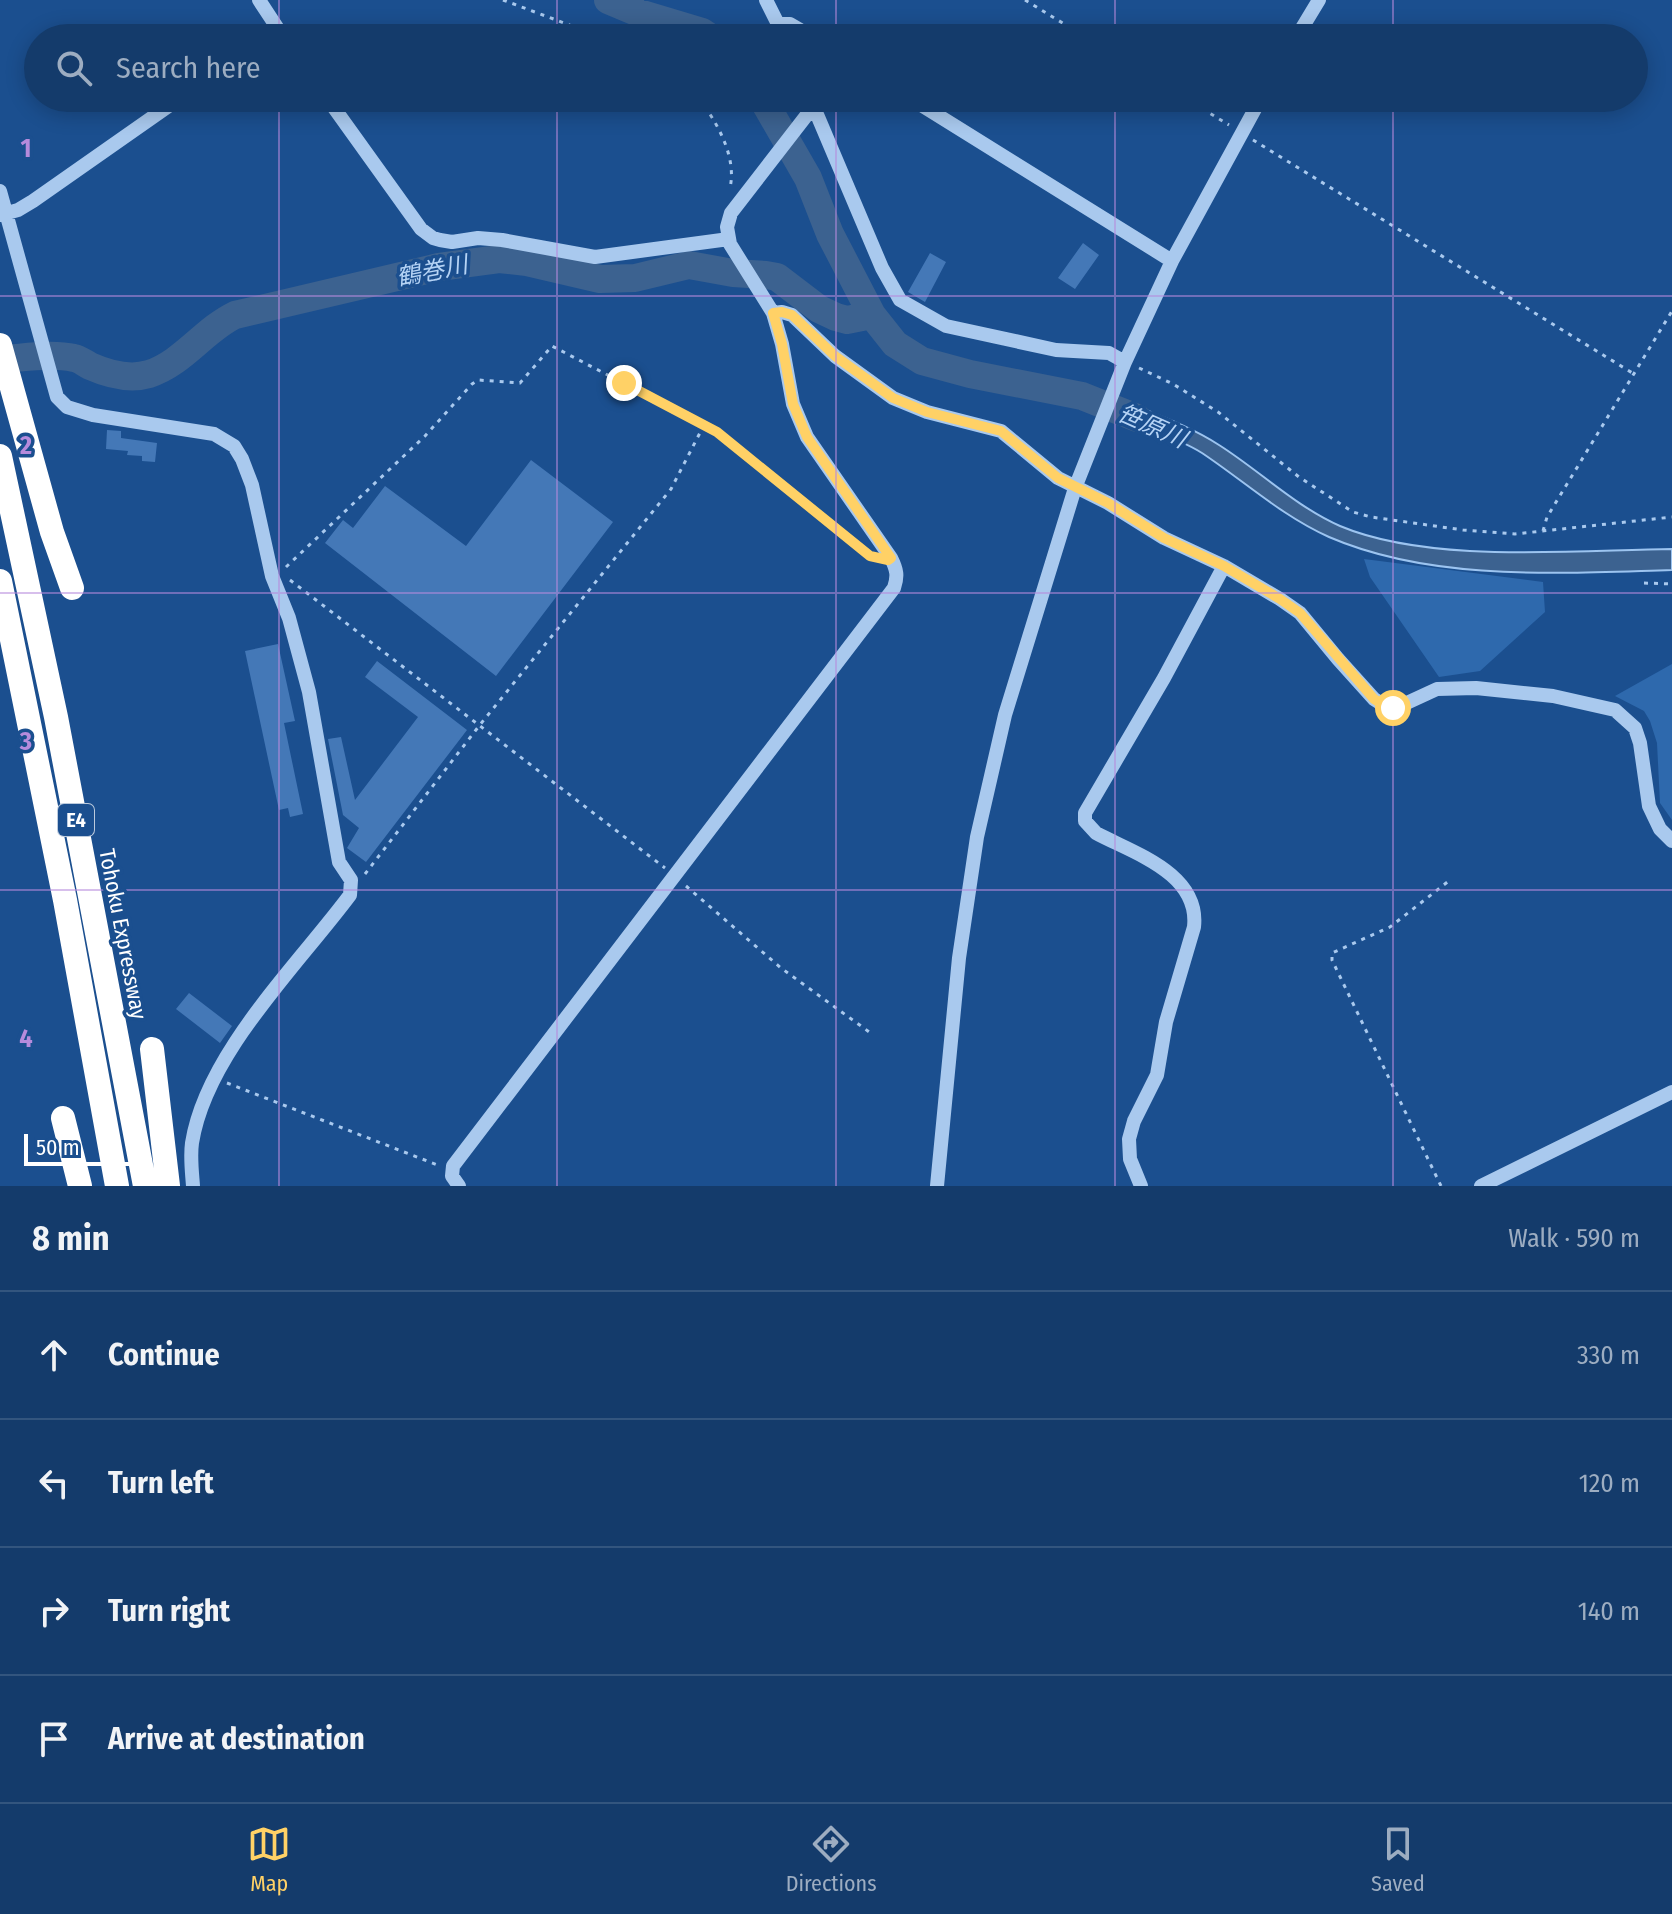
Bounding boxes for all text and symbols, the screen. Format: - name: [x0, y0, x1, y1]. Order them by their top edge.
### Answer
- search box: [24, 24, 1648, 112]
- icon: search: [52, 46, 96, 90]
- text: Search here: [116, 50, 261, 86]
- text: 1: [21, 133, 32, 164]
- water label: 鶴巻川: [394, 250, 473, 292]
- route end: [606, 365, 642, 401]
- water label: 笹原川: [1113, 399, 1193, 455]
- text: 2: [19, 430, 32, 461]
- route start: [1375, 690, 1411, 726]
- text: 3: [19, 726, 32, 757]
- road number: E4: [58, 804, 94, 836]
- street label: Tohoku Expressway: [93, 847, 153, 1022]
- text: 4: [19, 1023, 33, 1054]
- scale bar: [24, 1130, 138, 1166]
- text: 50 m: [36, 1134, 80, 1161]
- text: 8 min: [32, 1218, 110, 1259]
- text: Walk · 590 m: [1508, 1223, 1640, 1254]
- icon: ahead: [32, 1333, 76, 1377]
- text: Continue: [108, 1337, 220, 1373]
- text: 330 m: [1577, 1340, 1640, 1371]
- icon: left: [32, 1461, 76, 1505]
- text: Turn left: [108, 1465, 214, 1501]
- text: 120 m: [1579, 1468, 1640, 1499]
- icon: right: [32, 1589, 76, 1633]
- text: Turn right: [108, 1593, 230, 1629]
- text: 140 m: [1578, 1596, 1640, 1627]
- icon: arrive: [32, 1717, 76, 1761]
- text: Arrive at destination: [108, 1721, 365, 1757]
- tab: Map: [247, 1822, 291, 1897]
- tab: Directions: [786, 1822, 877, 1897]
- tab: Saved: [1371, 1822, 1425, 1897]

